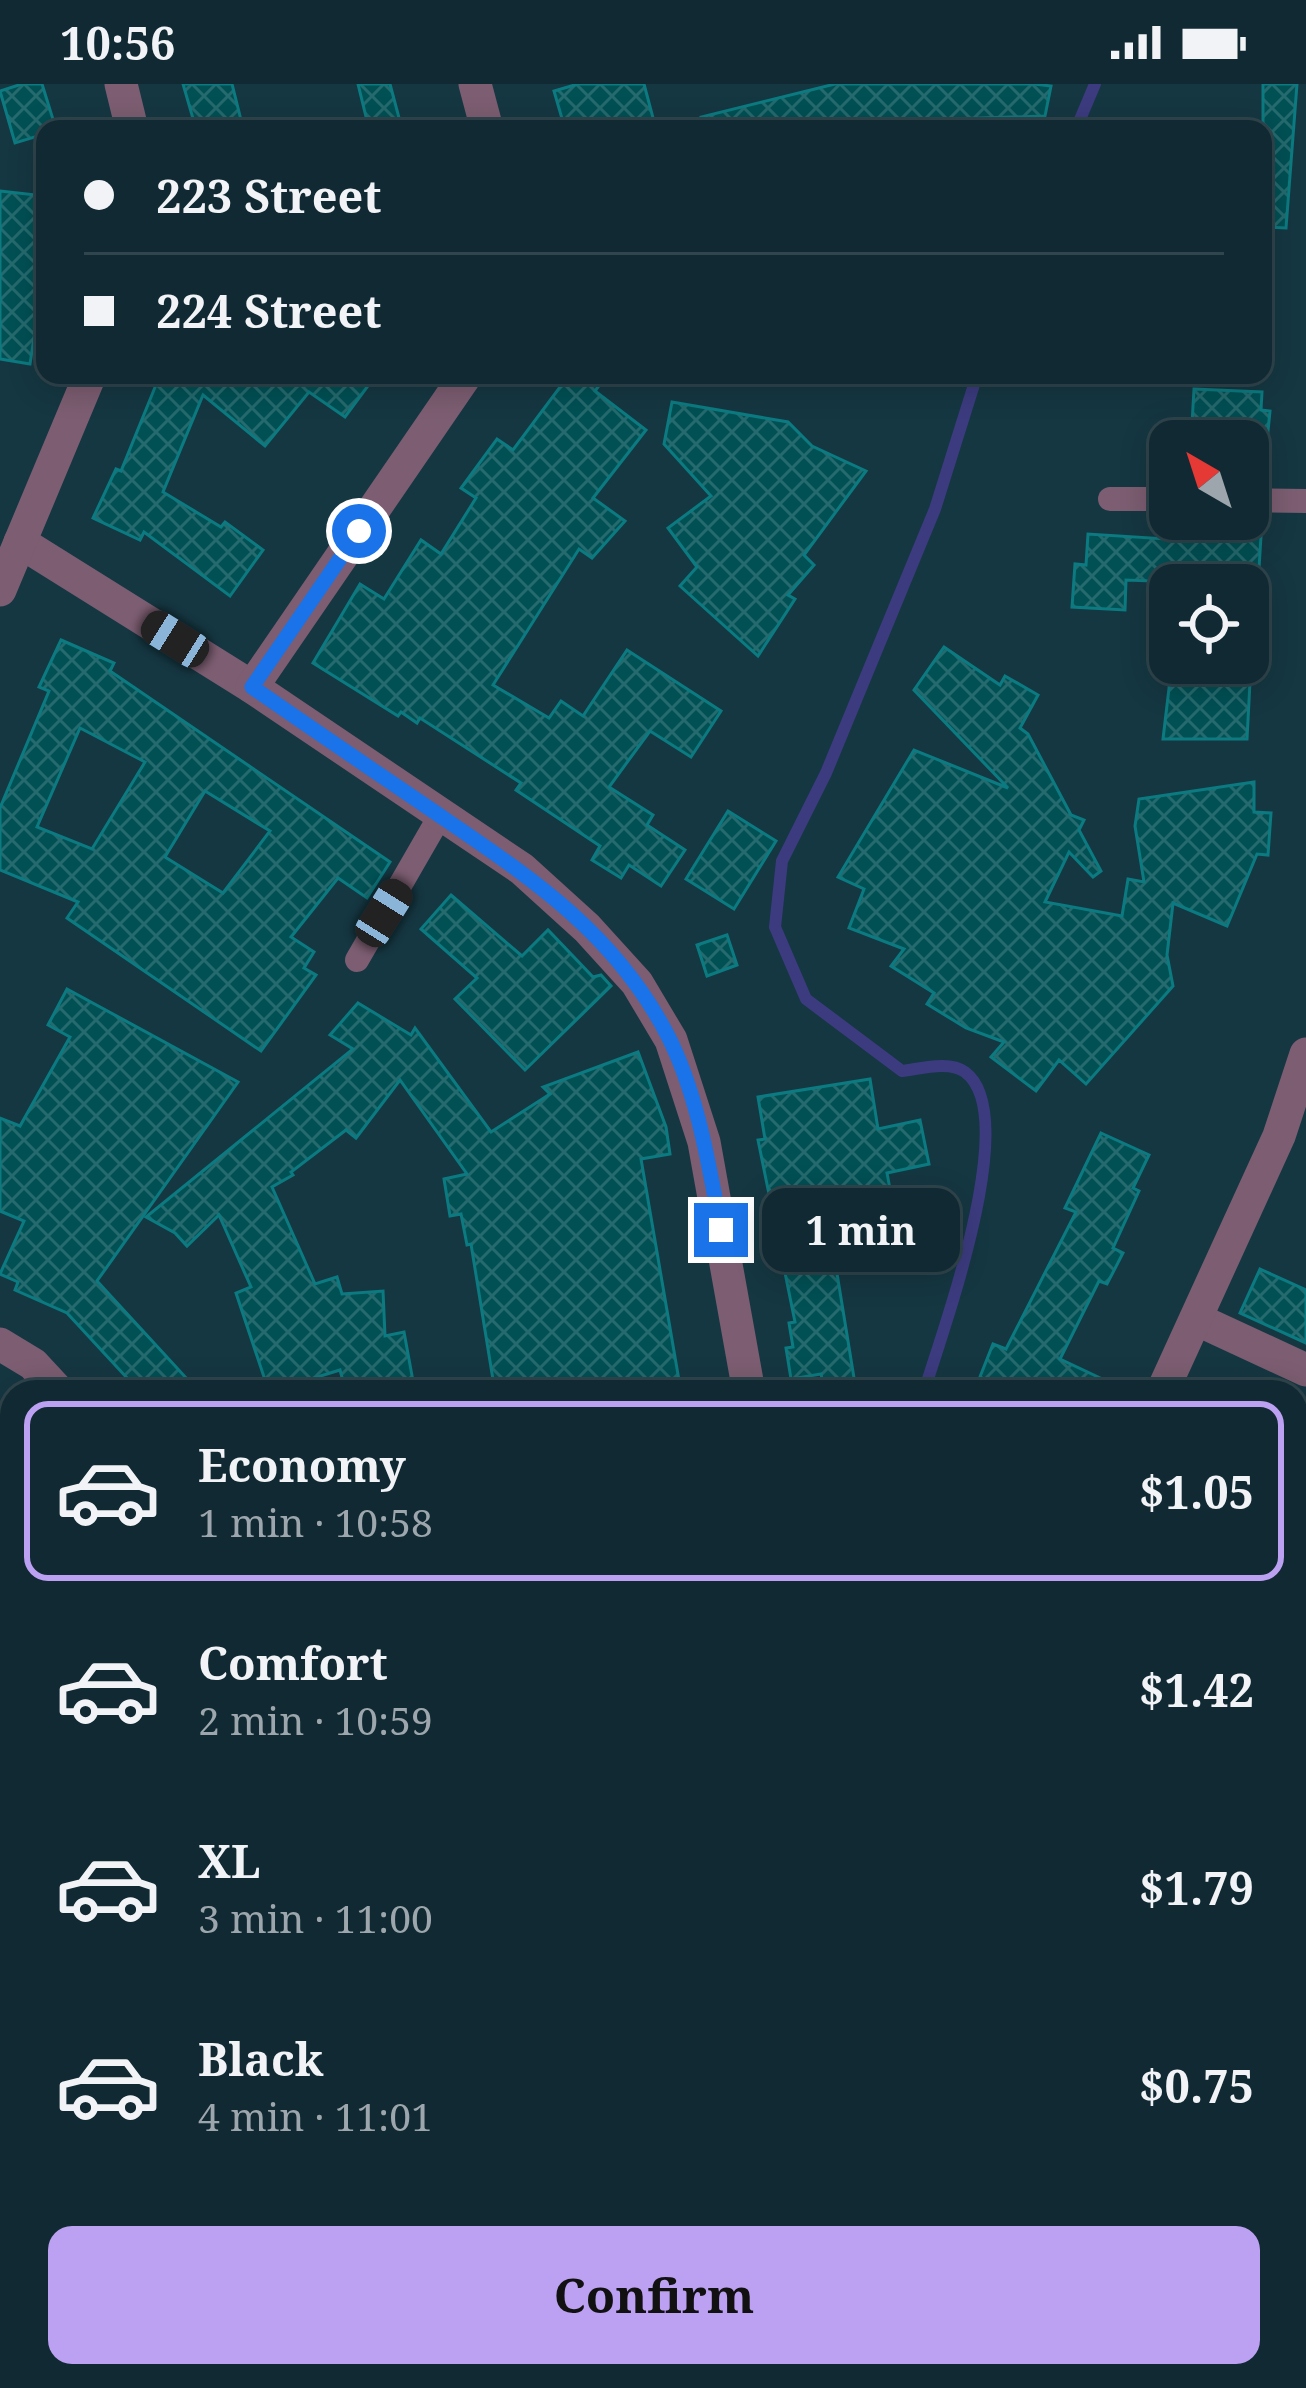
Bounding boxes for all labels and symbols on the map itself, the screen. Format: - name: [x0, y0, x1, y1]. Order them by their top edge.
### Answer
- north arrow: [1149, 420, 1269, 540]
- route start: [332, 504, 386, 558]
- car: [135, 605, 215, 673]
- car: [350, 873, 418, 953]
- callout: 1 min: [763, 1188, 961, 1272]
- route end: [694, 1203, 748, 1257]

